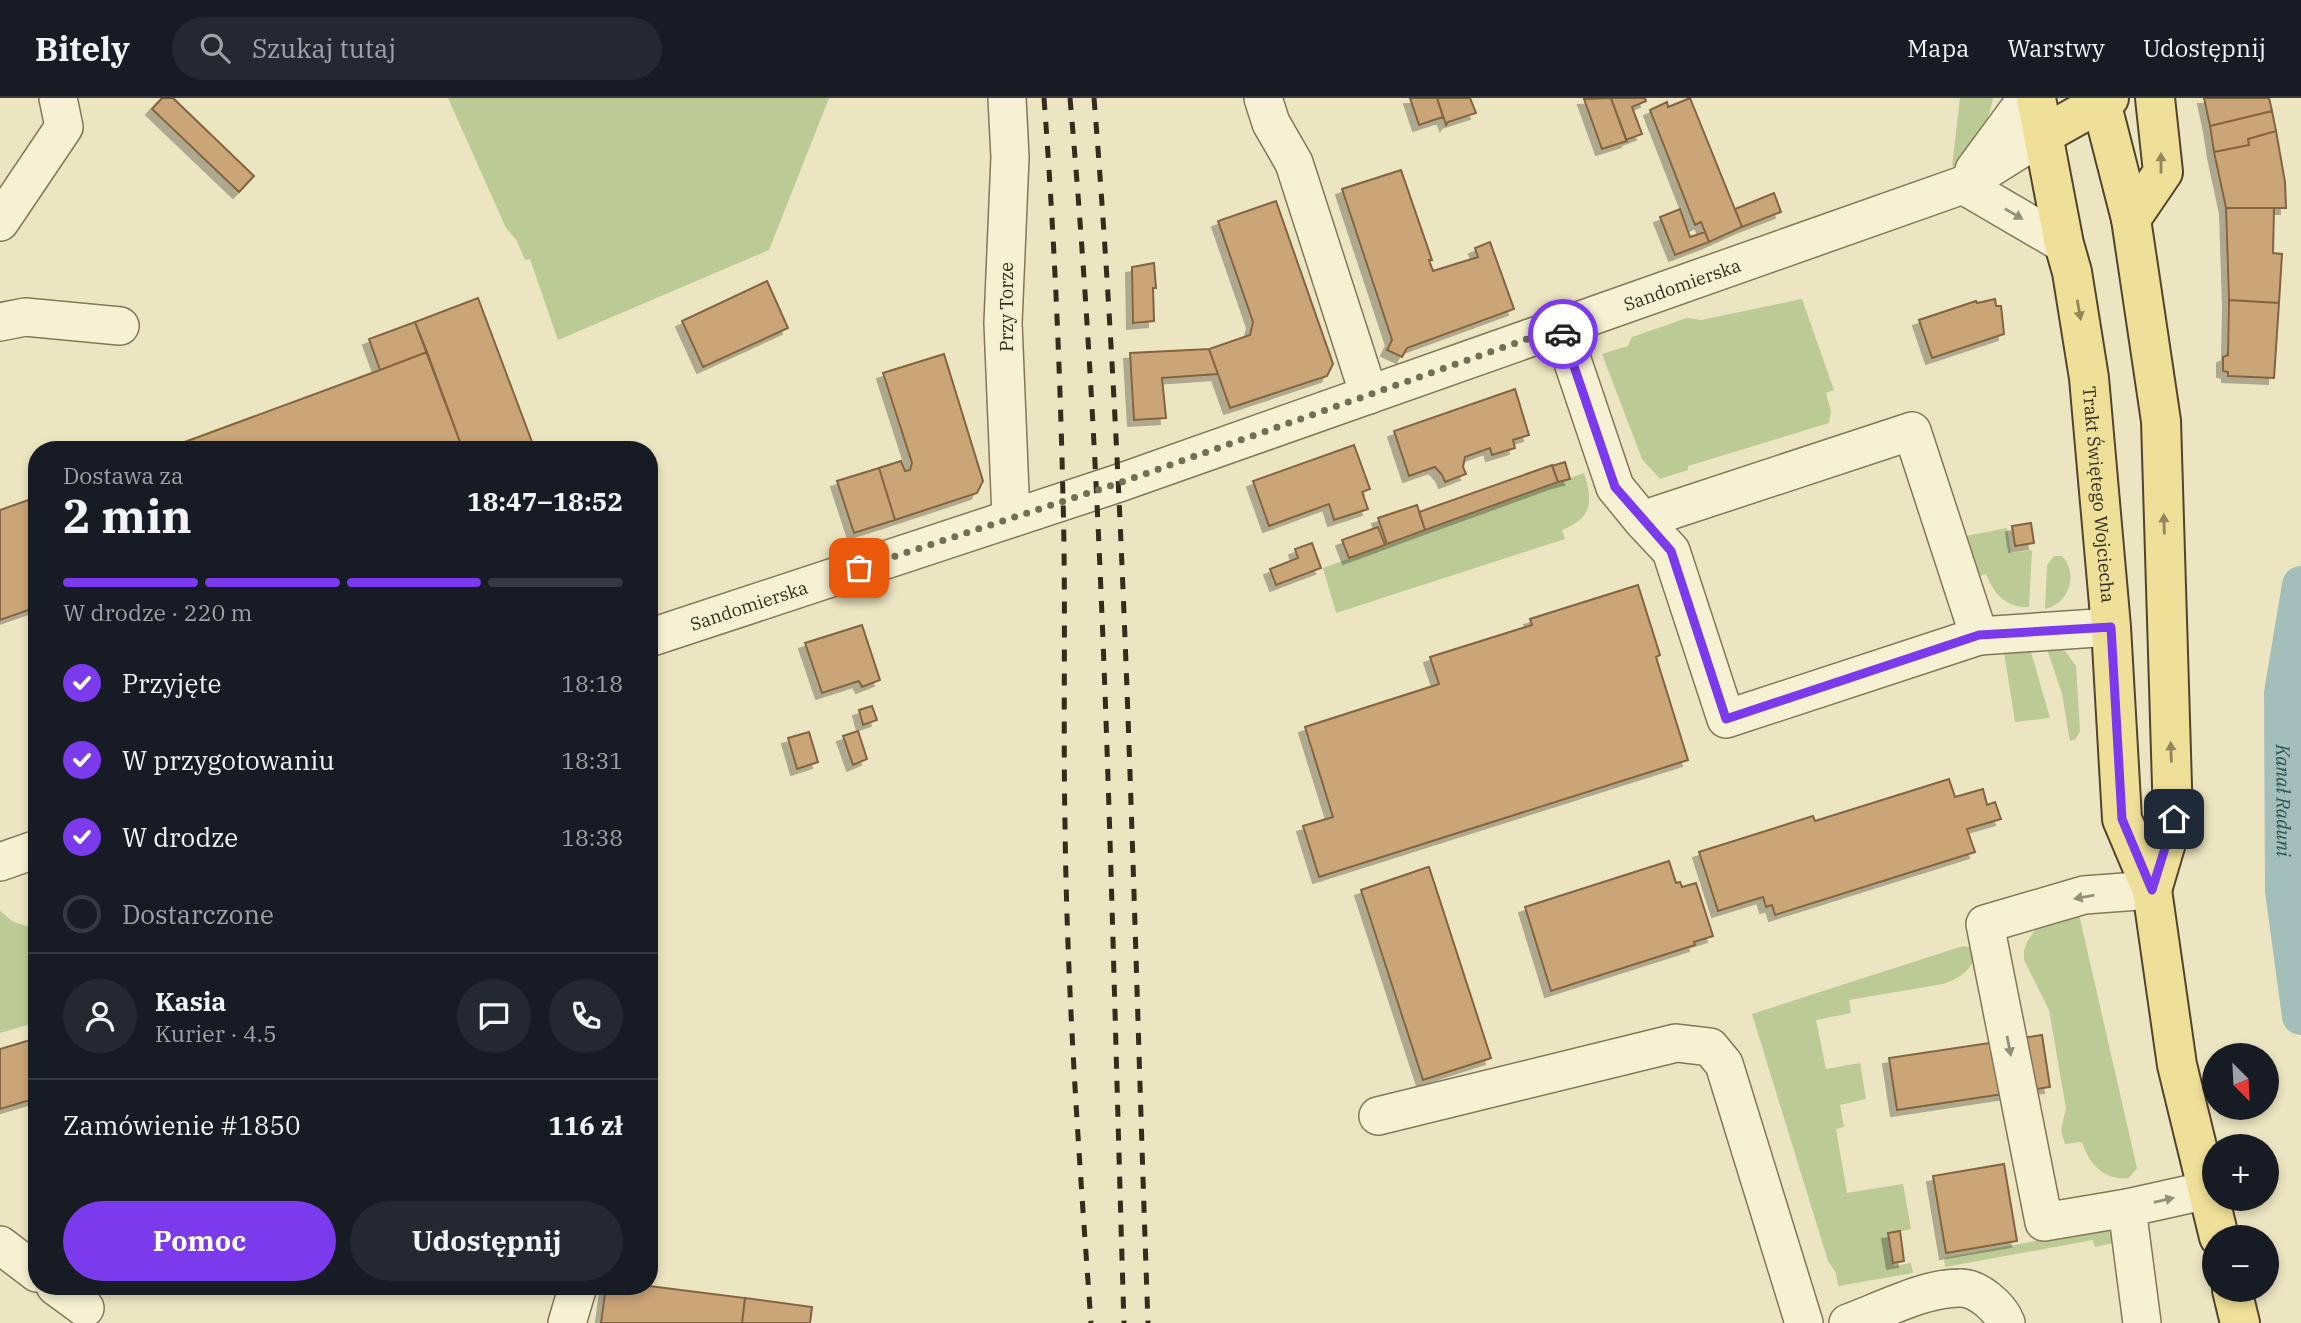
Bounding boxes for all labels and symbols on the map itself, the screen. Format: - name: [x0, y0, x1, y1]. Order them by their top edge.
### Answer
- one-way arrow: [2155, 152, 2167, 174]
- one-way arrow: [2004, 208, 2024, 220]
- street label: Sandomierska: [1620, 253, 1744, 315]
- street label: Przy Torze: [995, 262, 1018, 352]
- courier: [1528, 299, 1598, 369]
- one-way arrow: [2074, 299, 2085, 321]
- street label: Trakt Świętego Wojciecha: [2078, 385, 2120, 604]
- one-way arrow: [2158, 513, 2170, 535]
- pin: [829, 538, 889, 598]
- street label: Sandomierska: [687, 575, 811, 635]
- one-way arrow: [2166, 740, 2177, 762]
- water label: Kanał Raduni: [2271, 743, 2296, 857]
- pin: [2144, 789, 2204, 849]
- one-way arrow: [2073, 891, 2095, 902]
- one-way arrow: [2004, 1035, 2015, 1057]
- north arrow: [2202, 1043, 2278, 1120]
- one-way arrow: [2153, 1194, 2175, 1205]

